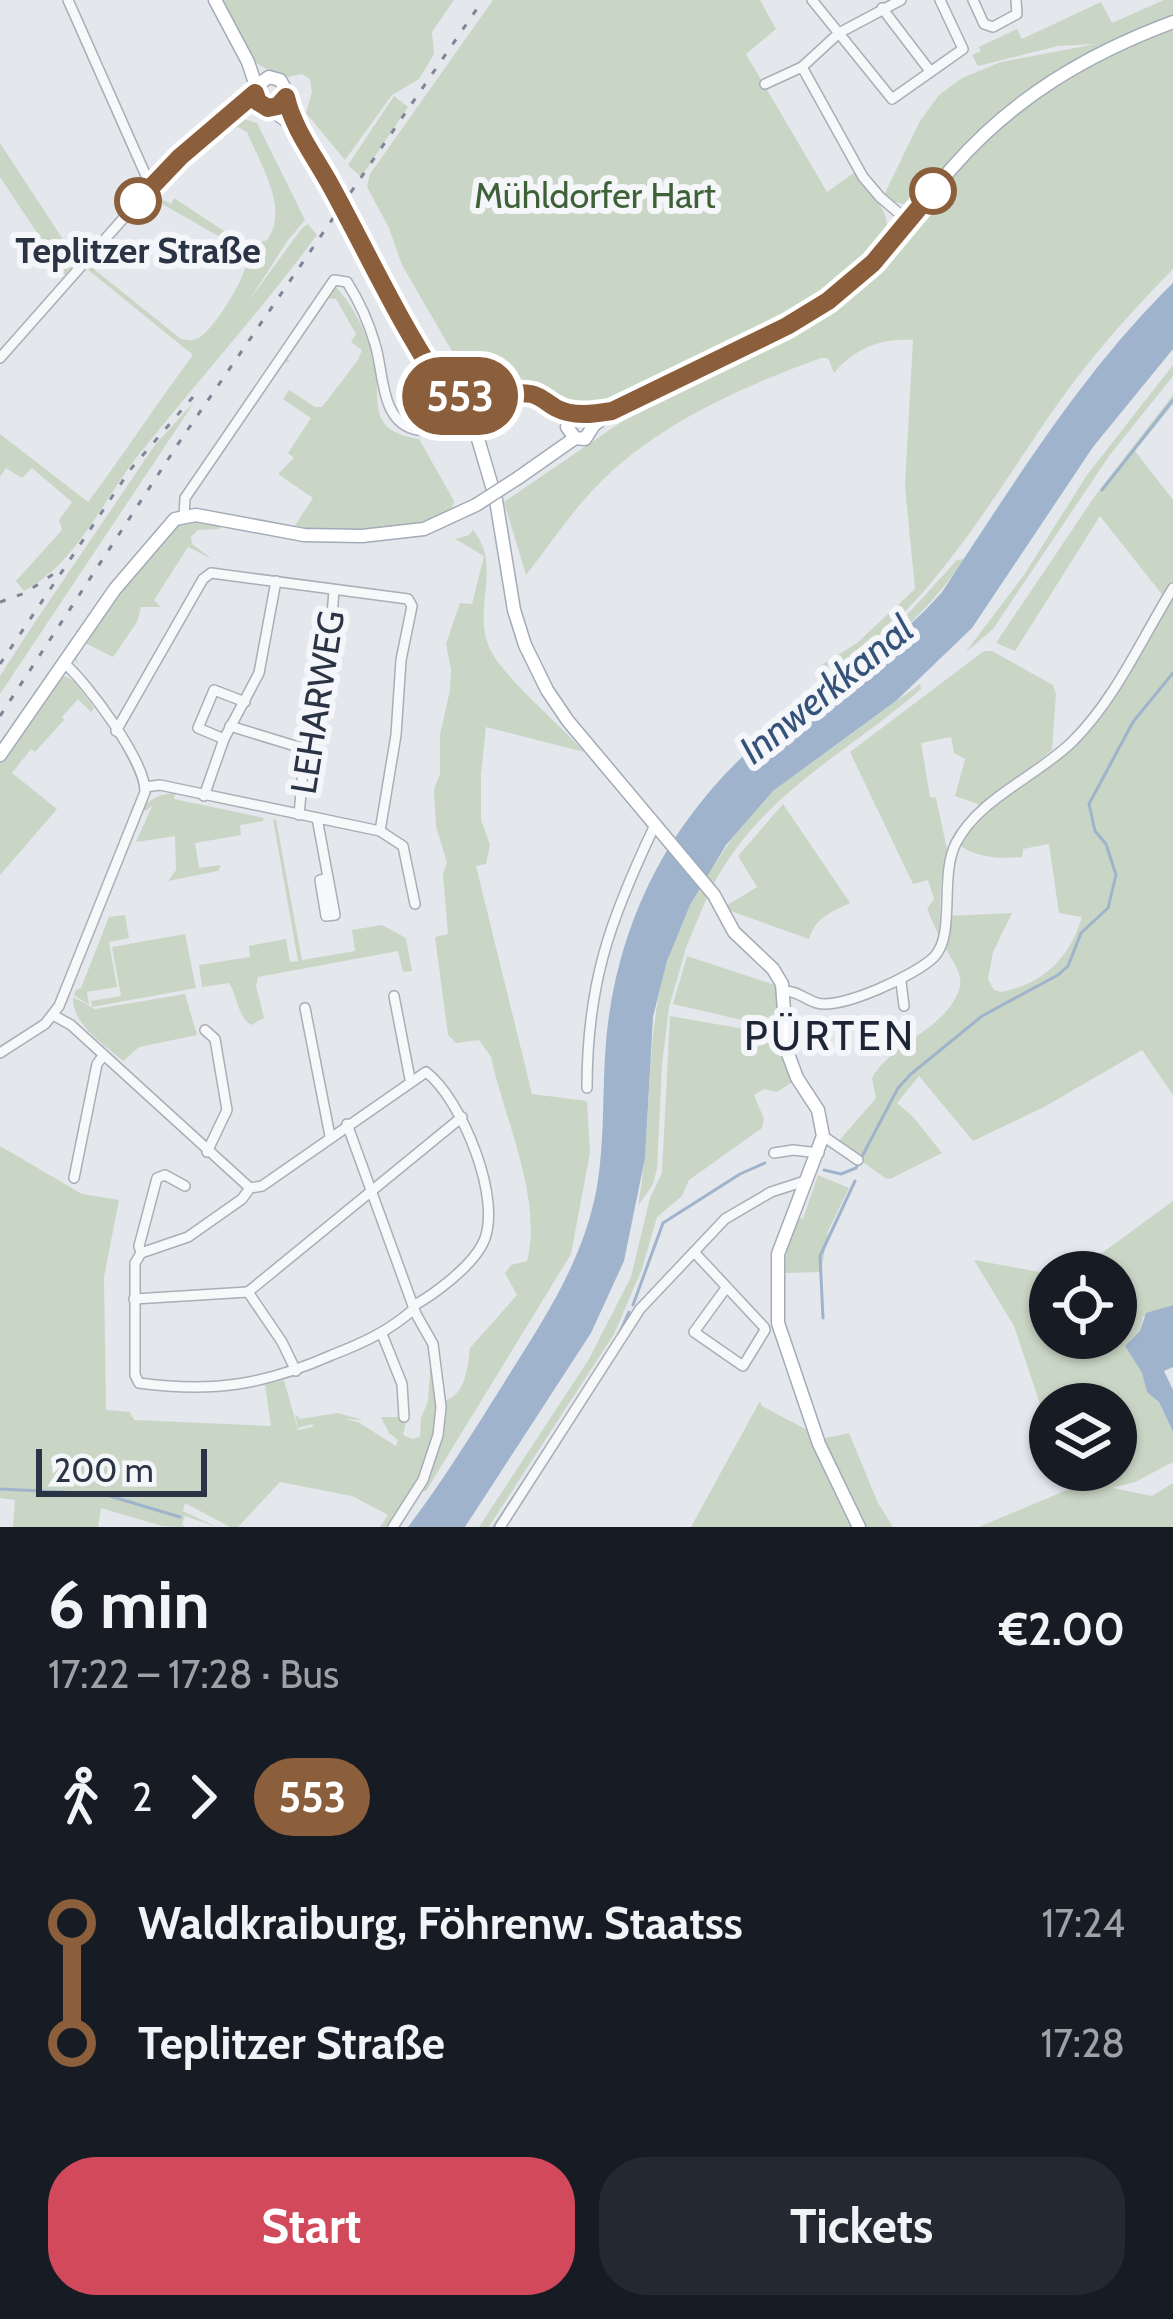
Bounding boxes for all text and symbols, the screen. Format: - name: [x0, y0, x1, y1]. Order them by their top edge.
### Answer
- unlabelled marker: [911, 169, 955, 213]
- park label: Mühldorfer Hart: [474, 173, 716, 217]
- marker: Teplitzer Straße: [116, 179, 160, 223]
- place label: Teplitzer Straße: [15, 228, 261, 272]
- line badge: 553: [391, 357, 529, 435]
- text: 553: [426, 370, 494, 422]
- water label: Innwerkkanal: [729, 604, 923, 774]
- street label: LEHARWEG: [281, 607, 353, 797]
- district label: PÜRTEN: [744, 1009, 916, 1061]
- map controls: [1029, 1251, 1137, 1491]
- button: locate: [1029, 1251, 1137, 1359]
- button: layers: [1029, 1383, 1137, 1491]
- scale bar: [36, 1443, 207, 1496]
- text: 200 m: [54, 1450, 154, 1490]
- text: 6 min: [48, 1564, 210, 1645]
- text: €2.00: [999, 1602, 1125, 1656]
- text: 17:22 – 17:28 · Bus: [48, 1650, 339, 1698]
- icon: walk: [48, 1764, 114, 1830]
- icon: forward: [170, 1764, 236, 1830]
- text: 553: [278, 1771, 346, 1823]
- text: 2: [132, 1773, 152, 1821]
- text: Waldkraiburg, Föhrenw. Staatss: [138, 1896, 743, 1950]
- text: 17:24: [1042, 1899, 1125, 1947]
- text: Teplitzer Straße: [138, 2016, 445, 2070]
- text: 17:28: [1040, 2019, 1125, 2067]
- button: Start: [48, 2157, 575, 2295]
- button: Tickets: [599, 2157, 1125, 2295]

